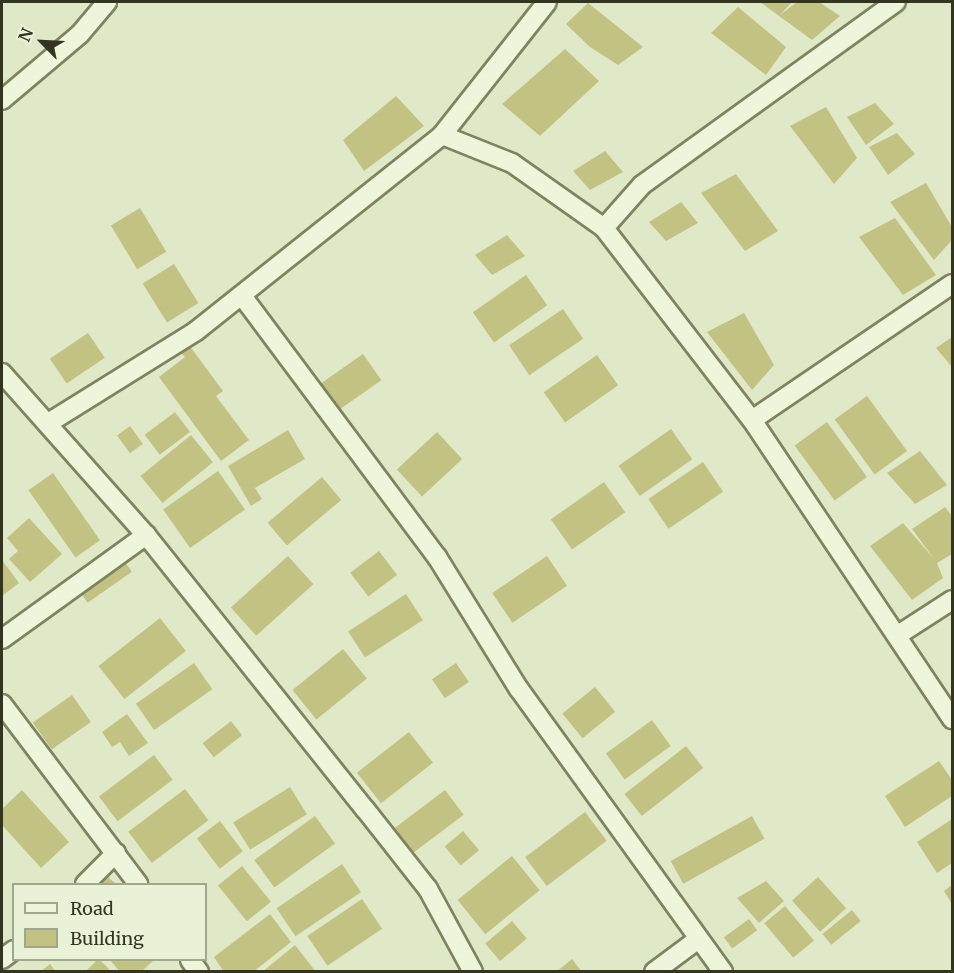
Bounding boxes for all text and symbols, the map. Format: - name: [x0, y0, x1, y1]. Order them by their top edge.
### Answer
- north arrow: [12, 12, 72, 72]
- text: N: [14, 25, 37, 45]
- legend: [12, 883, 207, 961]
- text: Road: [70, 897, 114, 920]
- text: Building: [70, 927, 144, 950]

